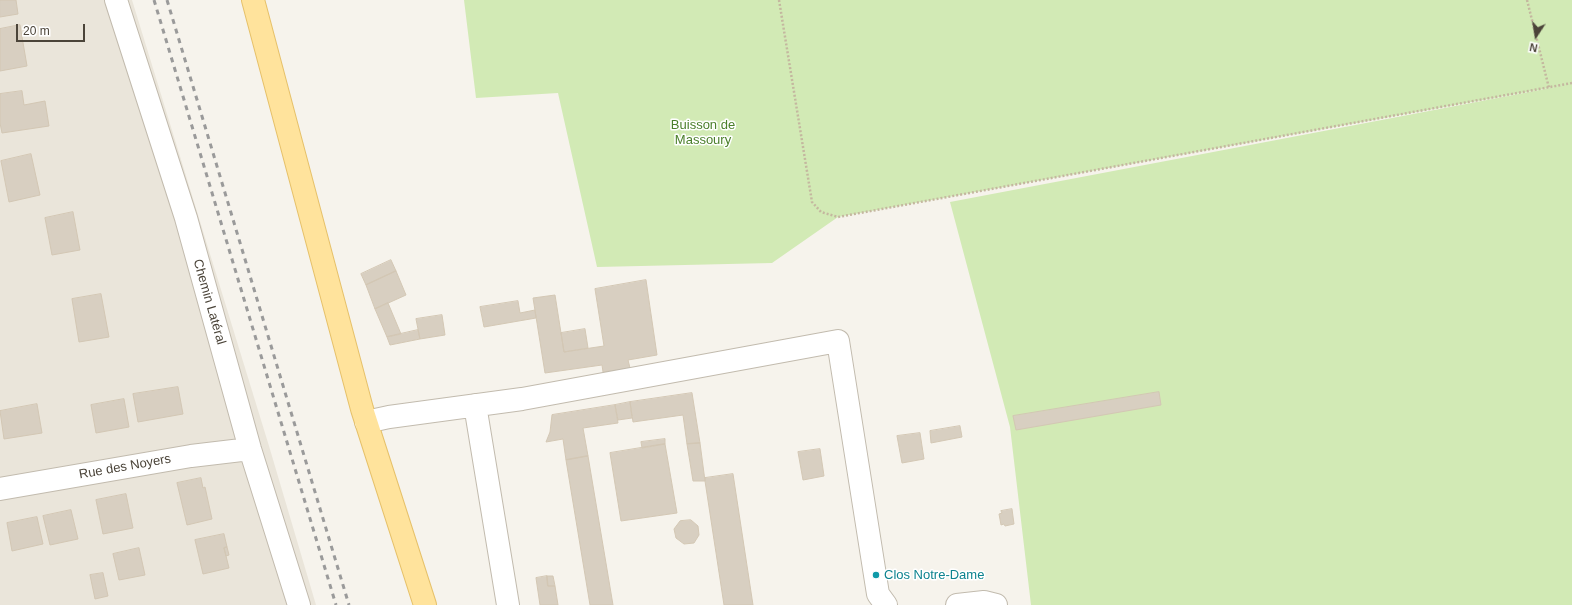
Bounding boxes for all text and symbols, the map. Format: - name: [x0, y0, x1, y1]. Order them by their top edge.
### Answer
- scale bar: [18, 16, 87, 42]
- north arrow: [1516, 16, 1556, 56]
- text: 20 m: [23, 24, 50, 38]
- text: N: [1528, 41, 1539, 54]
- park label: Buisson de Massoury: [671, 117, 735, 148]
- street label: Chemin Latéral: [189, 257, 229, 347]
- street label: Rue des Noyers: [78, 451, 172, 483]
- place label: Clos Notre-Dame: [884, 567, 984, 583]
- marker: Clos Notre-Dame: [871, 570, 881, 580]

